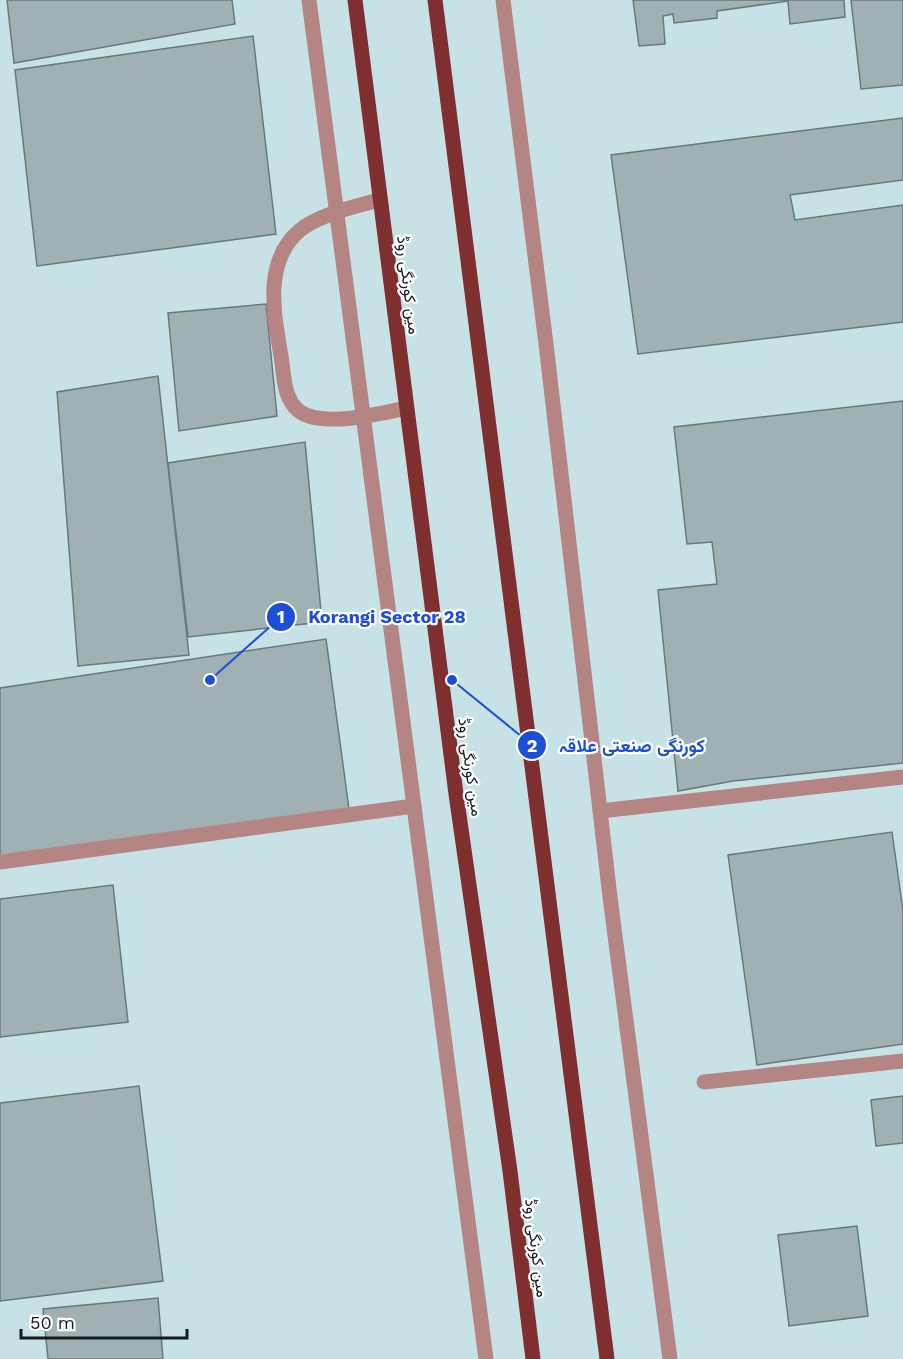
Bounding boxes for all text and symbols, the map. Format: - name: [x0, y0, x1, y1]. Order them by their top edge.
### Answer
- street label: مین کورنگی روڈ: [392, 235, 424, 336]
- callout: Korangi Sector 28: [266, 599, 478, 635]
- text: 1: [277, 606, 285, 627]
- text: Korangi Sector 28: [308, 606, 466, 627]
- street label: مین کورنگی روڈ: [453, 717, 487, 818]
- callout: کورنگی صنعتی علاقہ: [517, 727, 717, 763]
- text: 2: [527, 735, 537, 756]
- text: کورنگی صنعتی علاقہ: [559, 735, 705, 757]
- street label: مین کورنگی روڈ: [520, 1198, 552, 1299]
- scale bar: [21, 1302, 188, 1340]
- text: 50 m: [30, 1312, 75, 1333]

